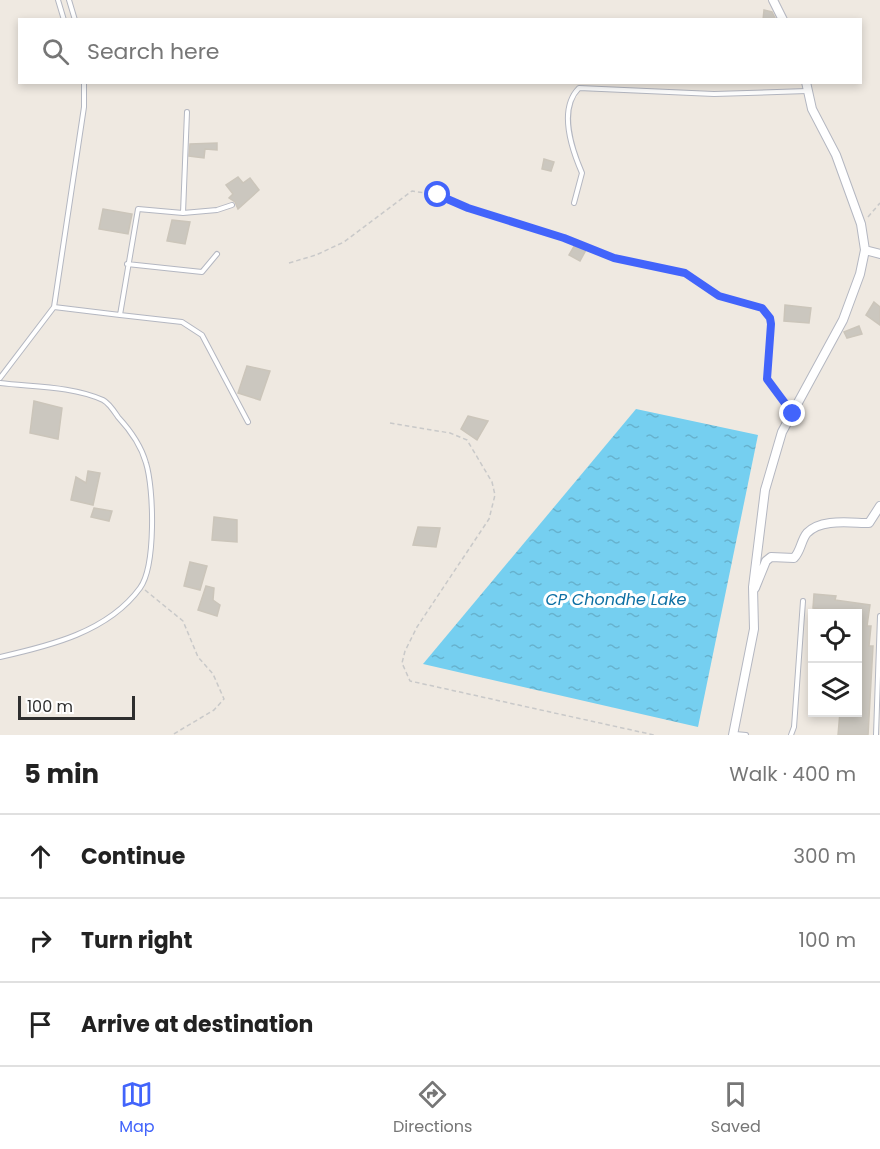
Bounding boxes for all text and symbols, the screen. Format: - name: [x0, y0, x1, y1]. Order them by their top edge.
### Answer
- search box: [18, 18, 862, 84]
- icon: search: [39, 35, 72, 68]
- text: Search here: [87, 36, 220, 67]
- route start: [424, 181, 450, 207]
- route end: [779, 400, 805, 426]
- water label: CP Chondhe Lake: [545, 588, 687, 611]
- map controls: [808, 609, 862, 717]
- button: locate: [808, 609, 862, 663]
- button: layers: [808, 663, 862, 717]
- scale bar: [18, 693, 135, 720]
- text: 100 m: [27, 695, 73, 718]
- text: 5 min: [24, 756, 99, 792]
- text: Walk · 400 m: [729, 760, 856, 788]
- icon: ahead: [24, 840, 57, 873]
- text: Continue: [81, 841, 185, 872]
- text: 300 m: [793, 842, 856, 870]
- icon: right: [24, 924, 57, 957]
- text: Turn right: [81, 925, 192, 956]
- text: 100 m: [799, 926, 856, 954]
- icon: arrive: [24, 1008, 57, 1041]
- text: Arrive at destination: [81, 1009, 313, 1040]
- tab: Map: [119, 1078, 155, 1139]
- tab: Directions: [393, 1078, 472, 1139]
- tab: Saved: [711, 1078, 761, 1139]

